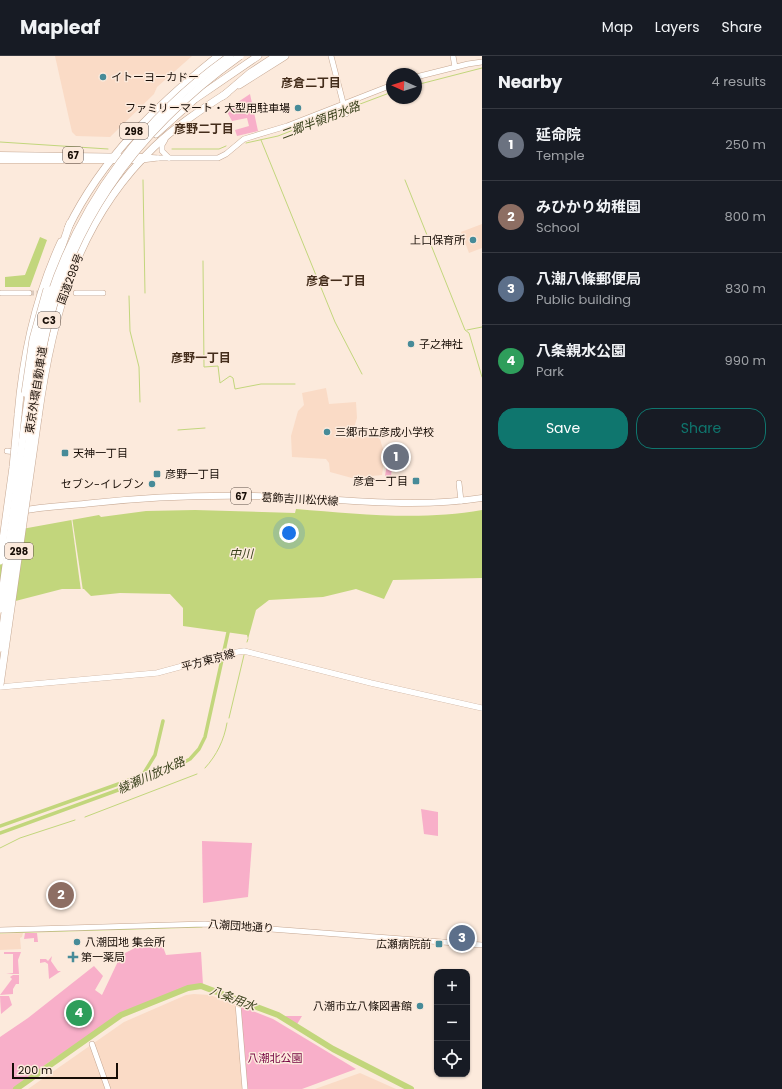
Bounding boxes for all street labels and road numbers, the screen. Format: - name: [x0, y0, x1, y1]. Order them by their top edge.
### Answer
- road number: 298: [120, 123, 148, 139]
- road number: 67: [63, 147, 83, 163]
- street label: 国道298号: [53, 251, 87, 307]
- road number: C3: [38, 312, 60, 328]
- street label: 東京外環自動車道: [21, 345, 51, 435]
- road number: 67: [231, 488, 251, 504]
- street label: 葛飾吉川松伏線: [261, 489, 339, 509]
- road number: 298: [5, 543, 33, 559]
- street label: 平方東京線: [179, 645, 237, 675]
- street label: 八潮団地通り: [208, 916, 274, 936]

